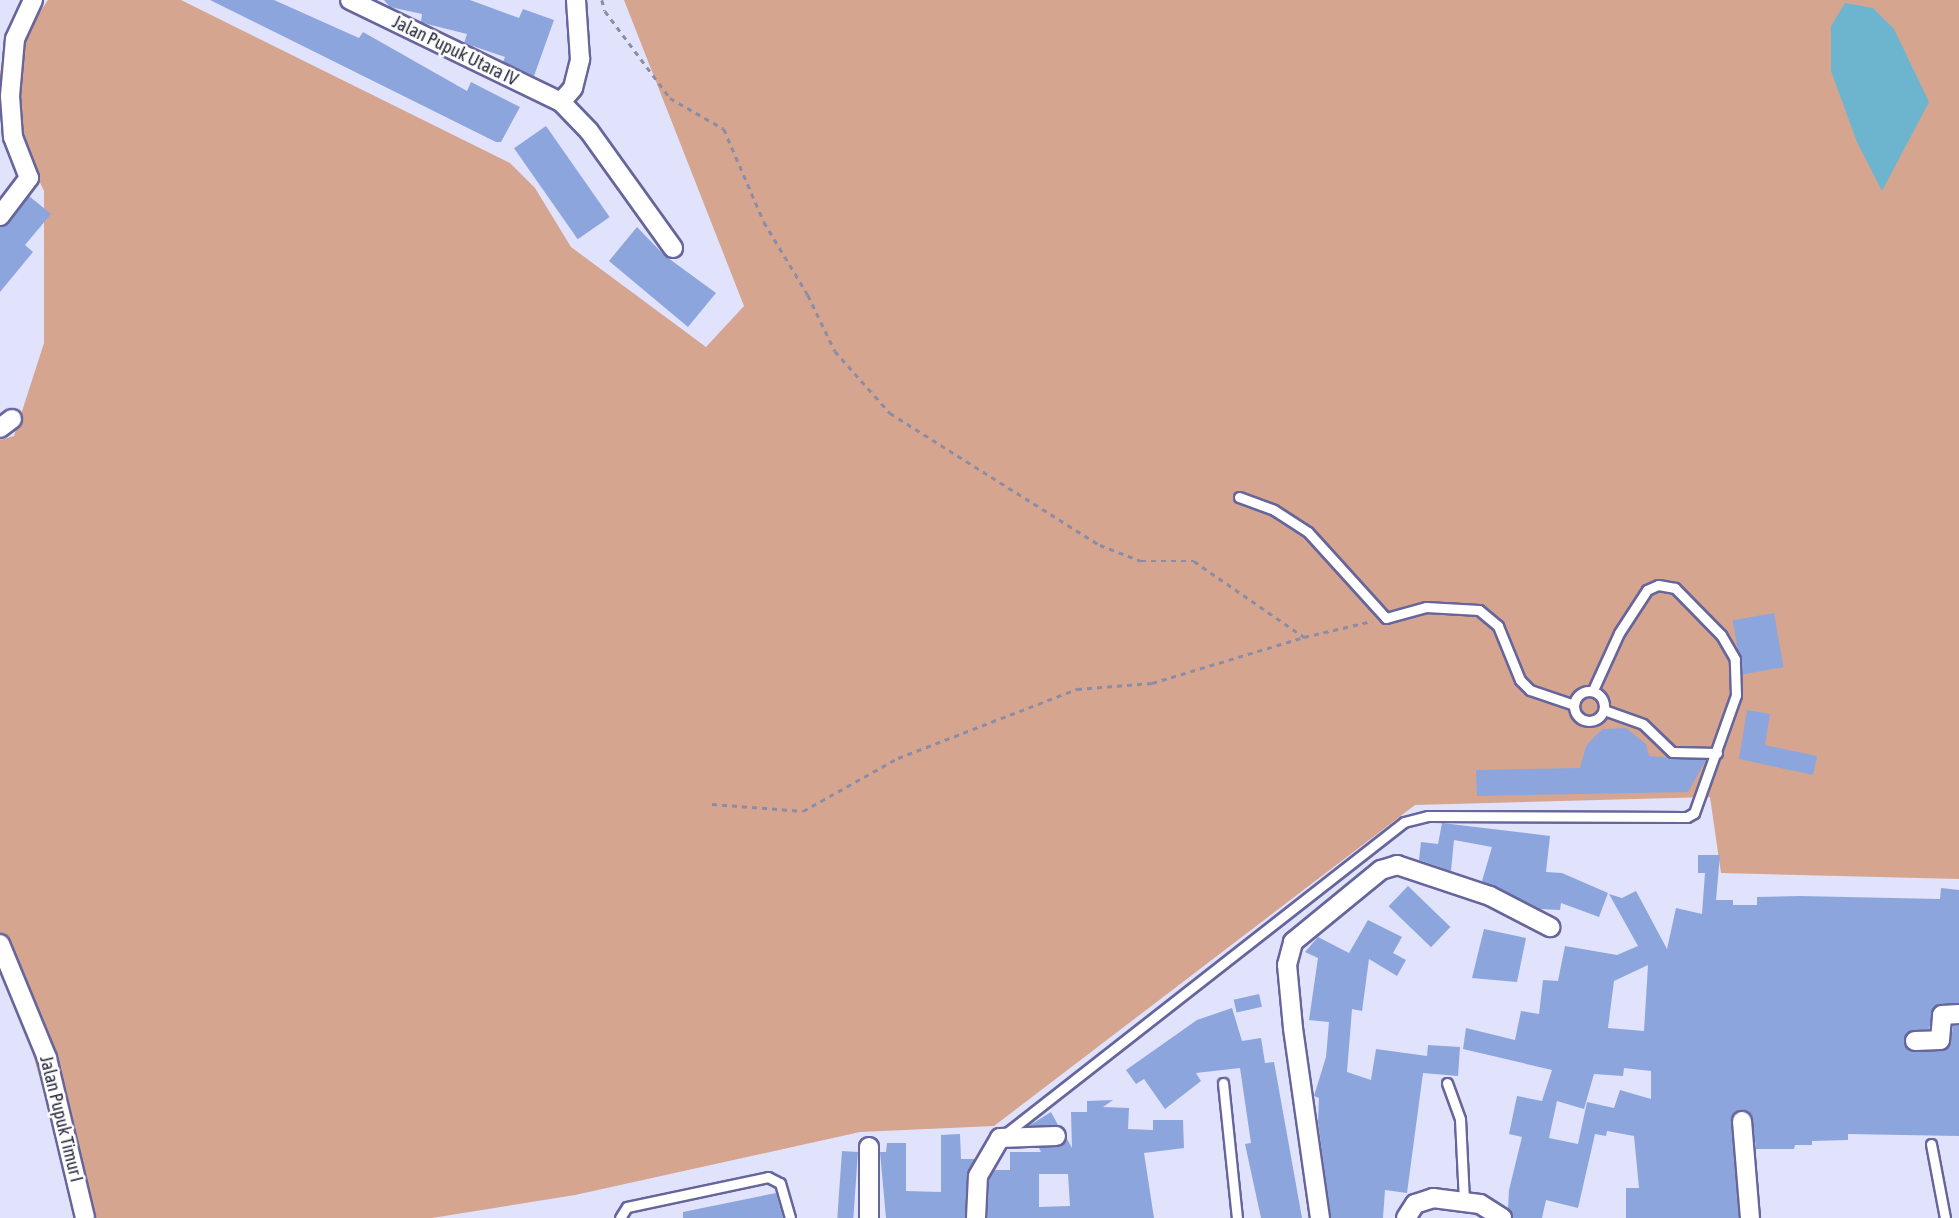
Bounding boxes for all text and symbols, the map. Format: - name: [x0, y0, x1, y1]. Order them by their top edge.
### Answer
- street label: Jalan Pupuk Utara IV: [389, 11, 521, 91]
- street label: Jalan Pupuk Timur I: [35, 1054, 87, 1184]

